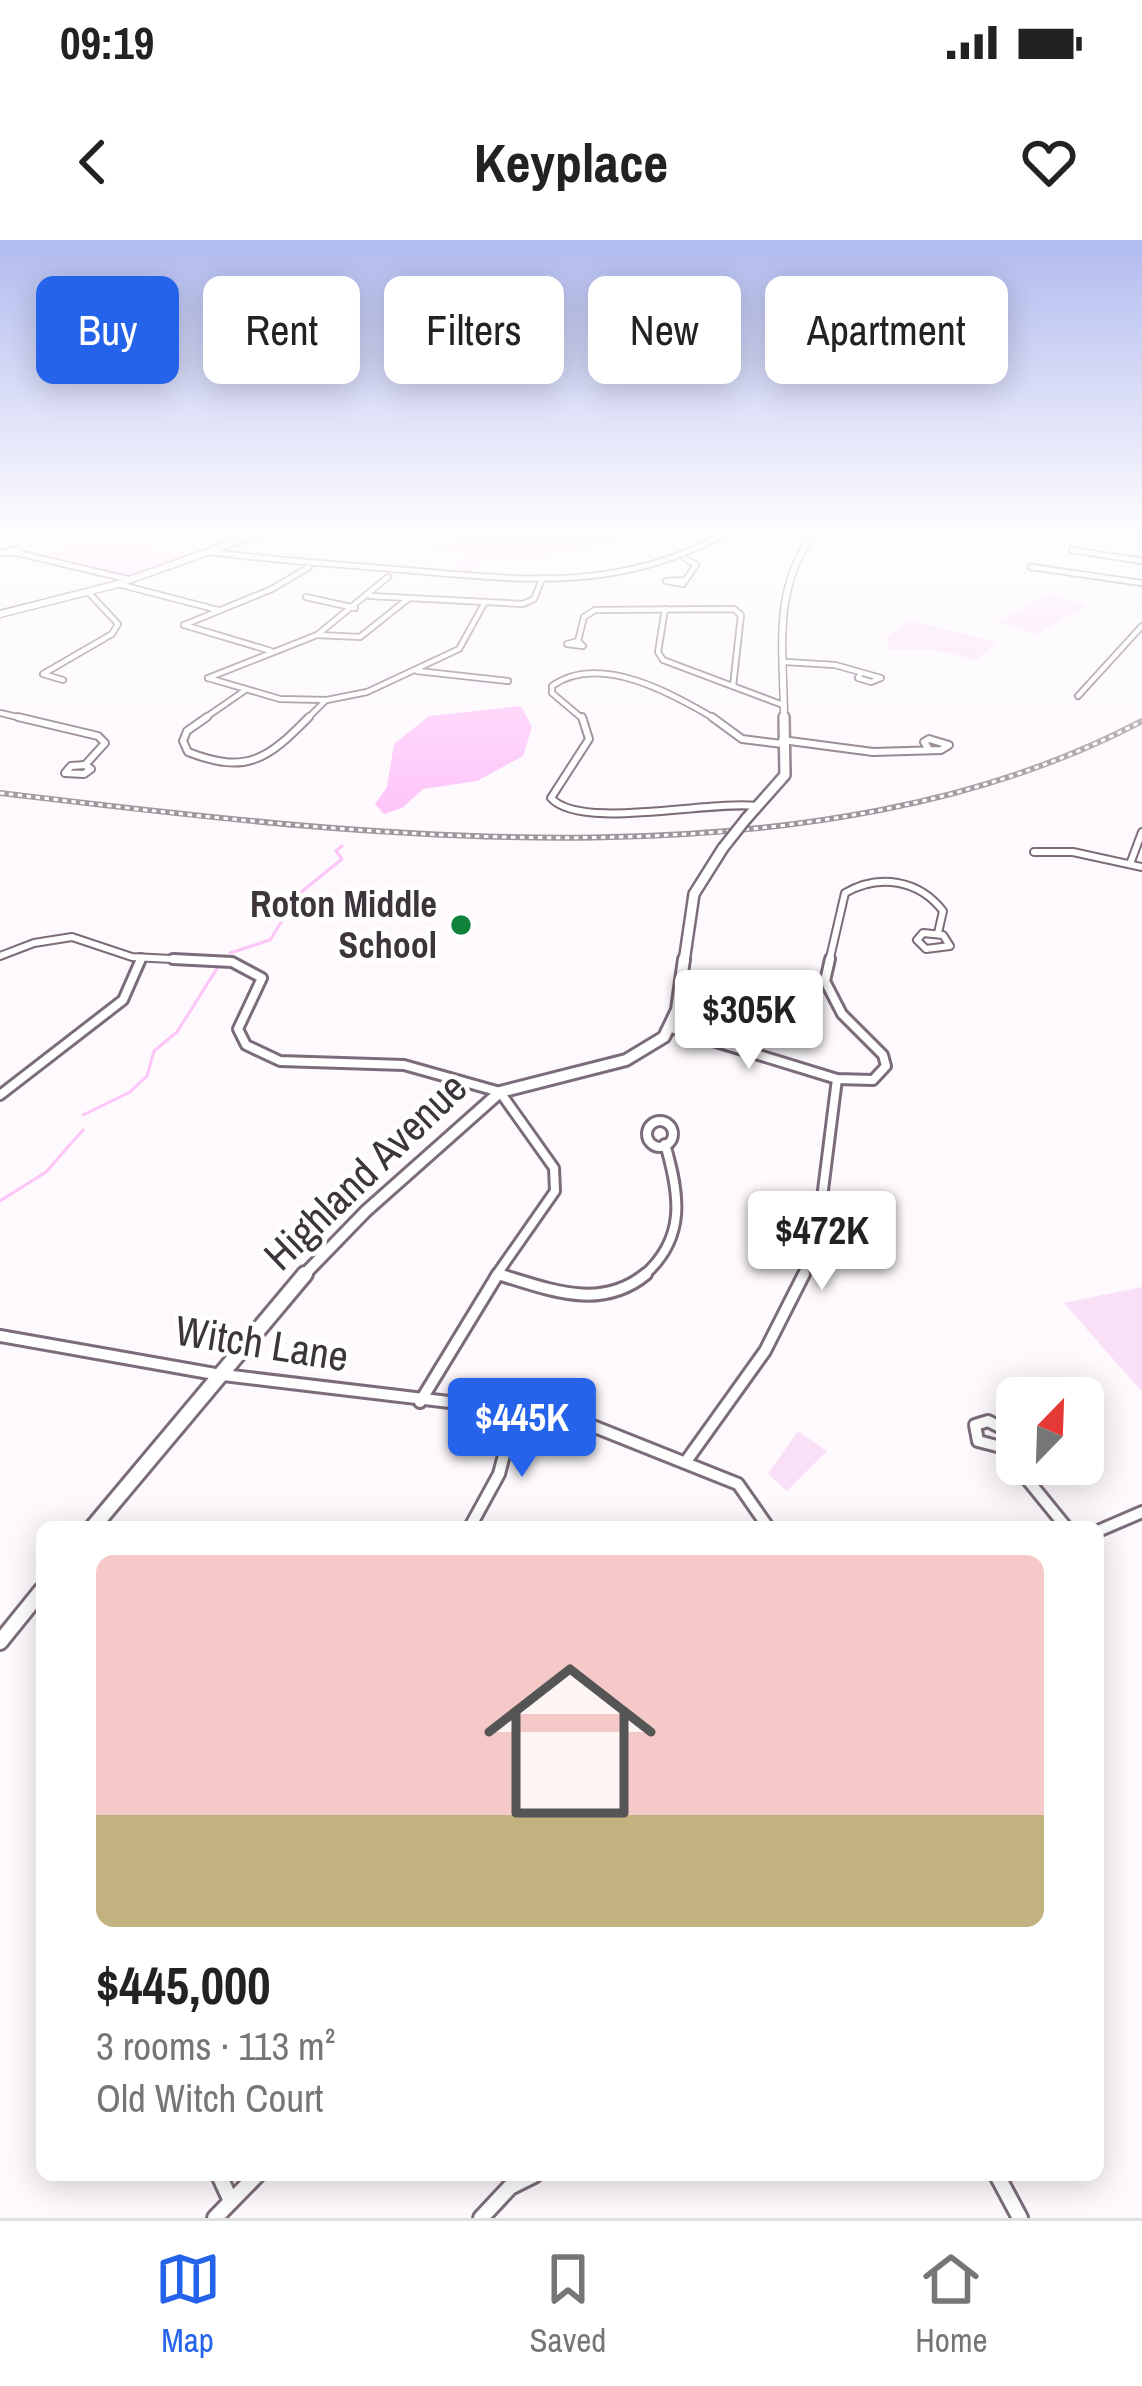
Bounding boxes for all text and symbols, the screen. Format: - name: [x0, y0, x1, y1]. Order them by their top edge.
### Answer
- text: 09:19: [60, 12, 154, 73]
- text: Keyplace: [474, 126, 668, 199]
- icon: back: [60, 129, 126, 195]
- icon: heart: [1016, 129, 1082, 195]
- chip: Buy: [36, 276, 179, 384]
- chip: Rent: [203, 276, 360, 384]
- chip: Filters: [384, 276, 564, 384]
- chip: New: [588, 276, 741, 384]
- chip: Apartment: [765, 276, 1008, 384]
- place label: Roton Middle School: [250, 880, 437, 969]
- marker: Roton Middle School: [448, 912, 474, 938]
- pin: $305K: [665, 970, 833, 1072]
- text: $305K: [702, 983, 796, 1035]
- street label: Highland Avenue: [251, 1060, 479, 1282]
- pin: $472K: [738, 1191, 906, 1293]
- text: $472K: [775, 1204, 869, 1256]
- street label: Witch Lane: [172, 1302, 352, 1384]
- north arrow: [996, 1377, 1104, 1485]
- map controls: [996, 1377, 1104, 1485]
- pin: $445K: [438, 1378, 606, 1480]
- text: $445K: [475, 1391, 569, 1443]
- icon: home: [462, 1633, 678, 1849]
- text: $445,000: [96, 1951, 270, 2020]
- text: 3 rooms · 113 m²: [96, 2020, 335, 2072]
- text: Old Witch Court: [96, 2072, 324, 2124]
- tab: Map: [155, 2246, 221, 2362]
- tab: Saved: [530, 2246, 606, 2362]
- tab: Home: [915, 2246, 987, 2362]

